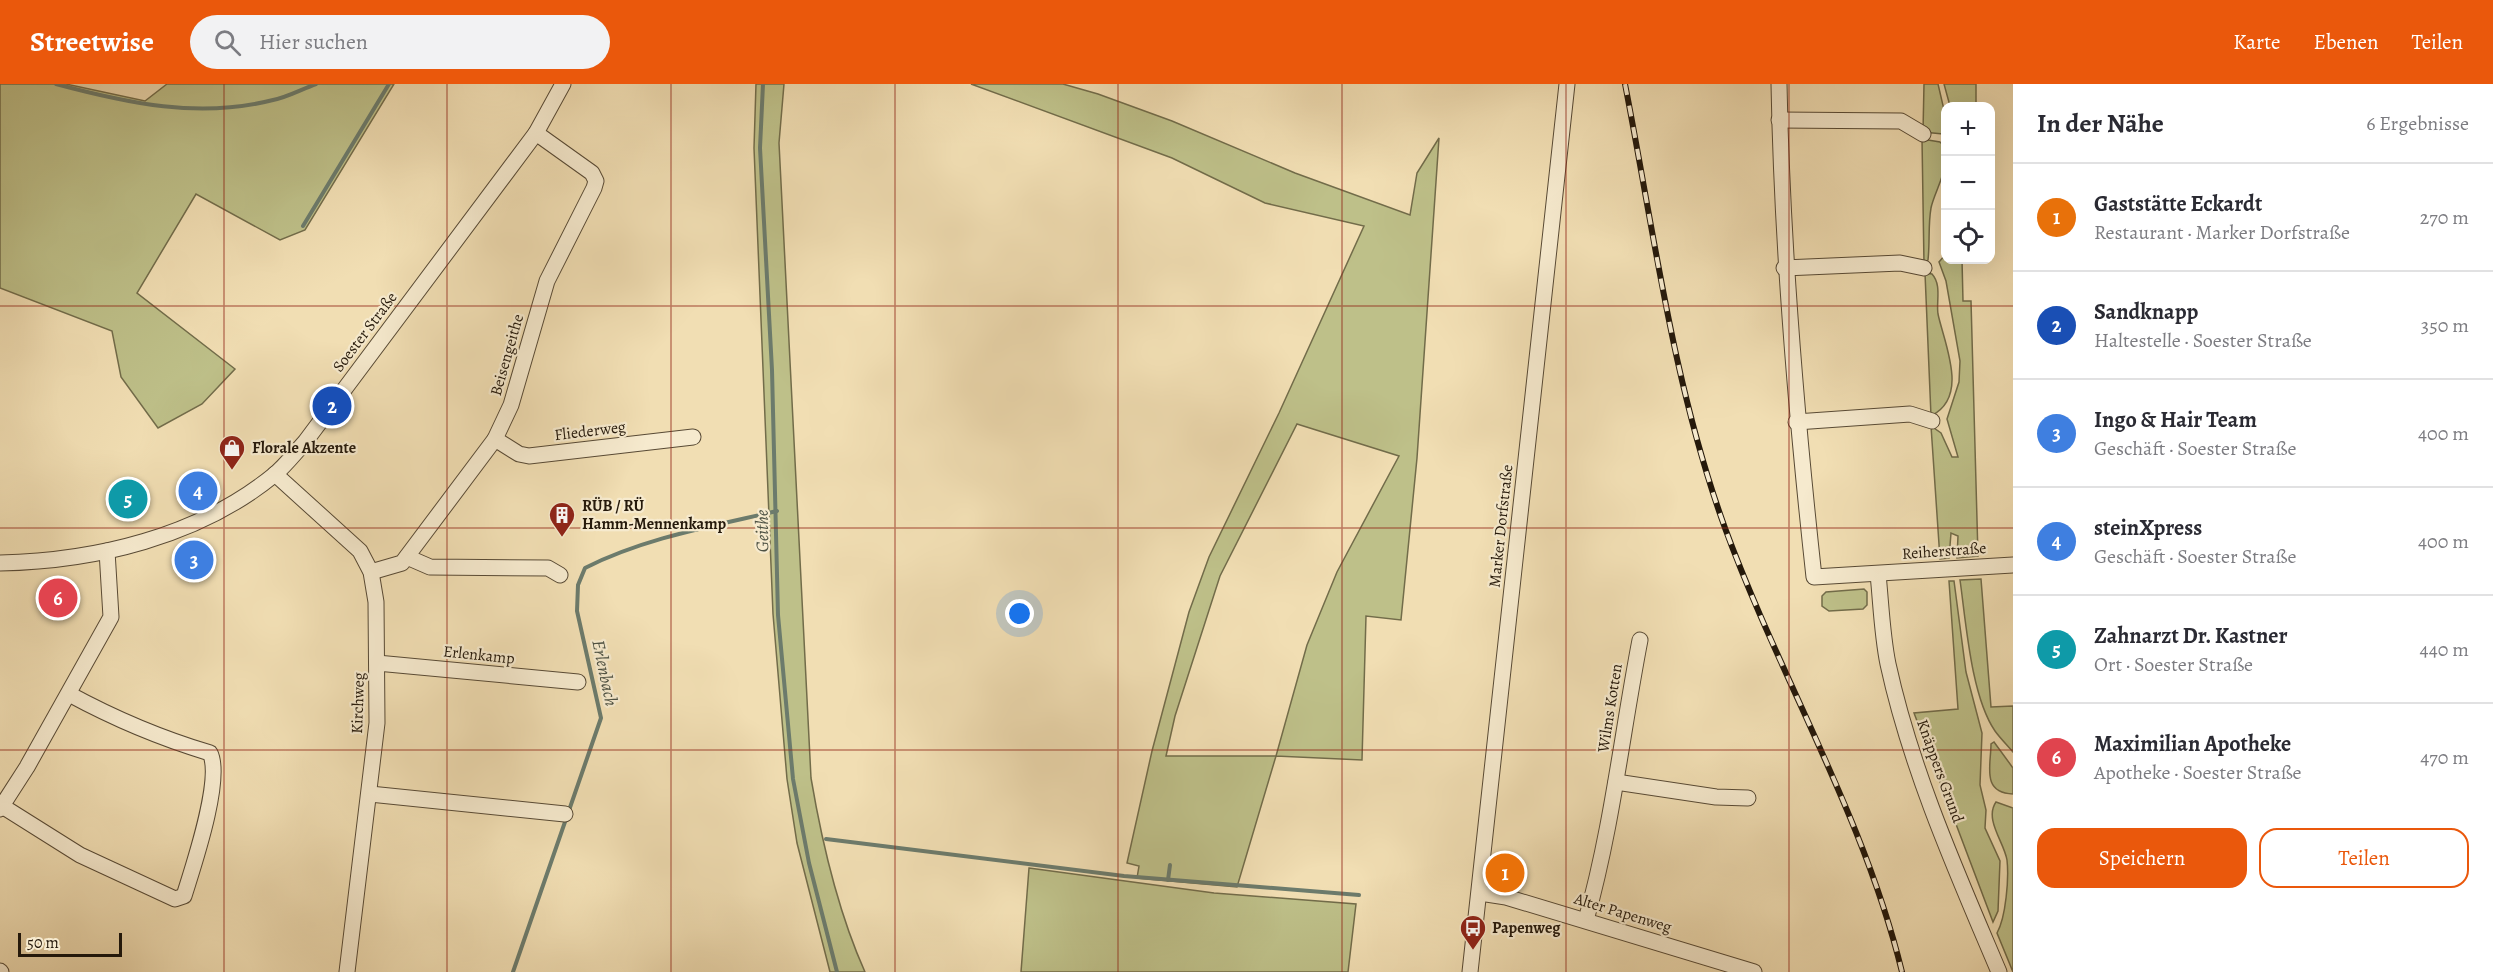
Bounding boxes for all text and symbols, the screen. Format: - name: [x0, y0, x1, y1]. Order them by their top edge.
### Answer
- search box: [190, 15, 610, 69]
- text: Streetwise: [30, 23, 154, 61]
- icon: search: [211, 26, 244, 59]
- text: Hier suchen: [259, 27, 368, 57]
- text: Karte: [2233, 28, 2281, 56]
- text: Ebenen: [2314, 28, 2378, 56]
- text: Teilen: [2411, 28, 2463, 56]
- map controls: [1941, 102, 1995, 264]
- button: +: [1941, 102, 1995, 156]
- text: In der Nähe: [2037, 106, 2164, 141]
- text: 6 Ergebnisse: [2366, 110, 2469, 137]
- button: −: [1941, 156, 1995, 210]
- text: Gaststätte Eckardt: [2094, 189, 2262, 219]
- text: 1: [2053, 204, 2060, 231]
- text: 270 m: [2420, 204, 2469, 231]
- button: locate: [1941, 210, 1995, 264]
- text: Restaurant · Marker Dorfstraße: [2094, 219, 2350, 246]
- street label: Soester Straße: [328, 287, 402, 377]
- text: Sandknapp: [2094, 297, 2198, 327]
- street label: Beisengeithe: [485, 312, 529, 398]
- text: 2: [2052, 312, 2061, 339]
- text: 350 m: [2421, 312, 2469, 339]
- text: Haltestelle · Soester Straße: [2094, 327, 2312, 354]
- pin: 2: [312, 384, 352, 428]
- text: Ingo & Hair Team: [2094, 405, 2257, 435]
- street label: Fliederweg: [553, 416, 627, 446]
- text: 3: [2052, 420, 2061, 447]
- text: 400 m: [2418, 420, 2469, 447]
- shop icon: Florale Akzente: [217, 433, 247, 471]
- text: Geschäft · Soester Straße: [2094, 435, 2296, 462]
- place label: Florale Akzente: [252, 437, 356, 459]
- street label: Marker Dorfstraße: [1484, 463, 1518, 589]
- pin: 4: [178, 468, 218, 514]
- pin: 5: [108, 476, 148, 522]
- place label: RÜB / RÜ Hamm-Mennenkamp: [582, 495, 727, 535]
- building icon: RÜB / RÜ Hamm-Mennenkamp: [547, 500, 577, 538]
- water label: Geithe: [750, 509, 774, 553]
- text: steinXpress: [2094, 513, 2202, 543]
- text: 4: [2052, 528, 2061, 555]
- text: 400 m: [2418, 528, 2469, 555]
- street label: Reiherstraße: [1901, 537, 1987, 565]
- pin: 3: [174, 538, 214, 582]
- text: Geschäft · Soester Straße: [2094, 543, 2296, 570]
- pin: 6: [38, 576, 78, 620]
- your location: [1005, 599, 1034, 628]
- text: Zahnarzt Dr. Kastner: [2094, 621, 2287, 651]
- text: 5: [2052, 636, 2061, 663]
- text: 440 m: [2420, 636, 2469, 663]
- water label: Erlenbach: [586, 638, 624, 709]
- street label: Erlenkamp: [442, 640, 516, 670]
- text: Ort · Soester Straße: [2094, 651, 2253, 678]
- street label: Wilms Kotten: [1592, 662, 1628, 755]
- street label: Kirchweg: [346, 672, 370, 734]
- street label: Knäppers Grund: [1911, 716, 1969, 826]
- text: Maximilian Apotheke: [2094, 729, 2291, 759]
- text: 6: [2052, 744, 2061, 771]
- text: 470 m: [2420, 744, 2469, 771]
- text: Apotheke · Soester Straße: [2094, 759, 2302, 786]
- button: Speichern: [2037, 828, 2247, 888]
- button: Teilen: [2259, 828, 2469, 888]
- pin: 1: [1486, 850, 1524, 896]
- street label: Alter Papenweg: [1571, 887, 1674, 938]
- bus stop icon: Papenweg: [1458, 913, 1488, 951]
- place label: Papenweg: [1492, 917, 1561, 939]
- scale bar: [18, 930, 122, 958]
- text: 50 m: [27, 932, 59, 954]

